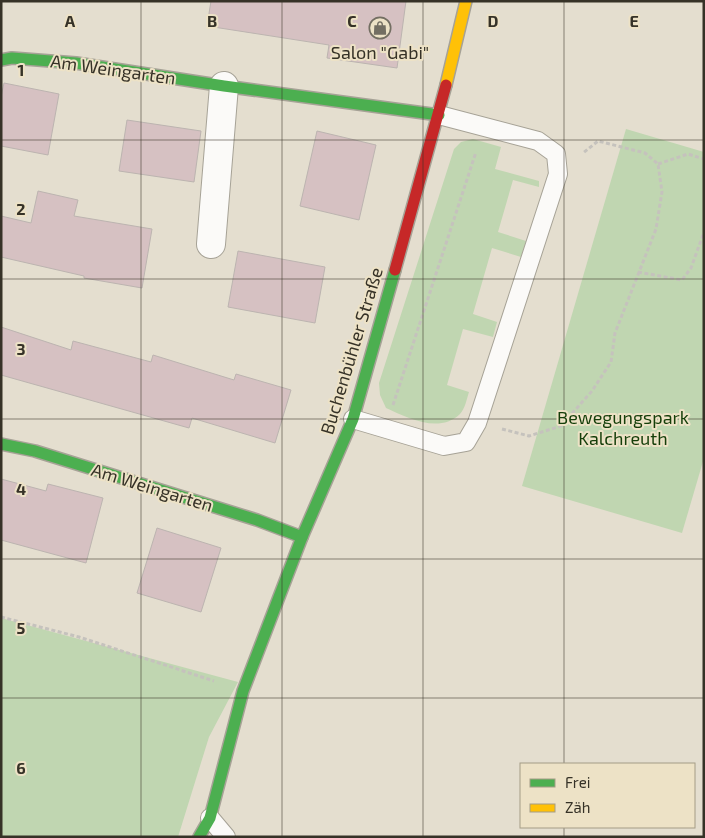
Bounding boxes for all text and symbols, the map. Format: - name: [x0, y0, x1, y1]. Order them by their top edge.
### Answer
- text: A: [65, 11, 76, 30]
- text: B: [207, 11, 217, 30]
- text: C: [347, 11, 357, 30]
- text: D: [488, 11, 499, 30]
- text: E: [629, 11, 639, 30]
- shop icon: Salon "Gabi": [368, 16, 392, 40]
- place label: Salon "Gabi": [331, 41, 429, 63]
- street label: Am Weingarten: [49, 49, 177, 89]
- text: 1: [18, 60, 24, 79]
- text: 2: [16, 199, 26, 218]
- street label: Buchenbühler Straße: [315, 265, 387, 437]
- text: 3: [16, 339, 26, 358]
- park label: Bewegungspark Kalchreuth: [557, 406, 689, 449]
- street label: Am Weingarten: [89, 458, 216, 516]
- text: 4: [16, 479, 26, 498]
- text: 5: [17, 618, 26, 637]
- text: 6: [16, 758, 26, 777]
- legend: [520, 763, 695, 828]
- text: Frei: [565, 773, 590, 791]
- text: Zäh: [565, 798, 590, 816]

